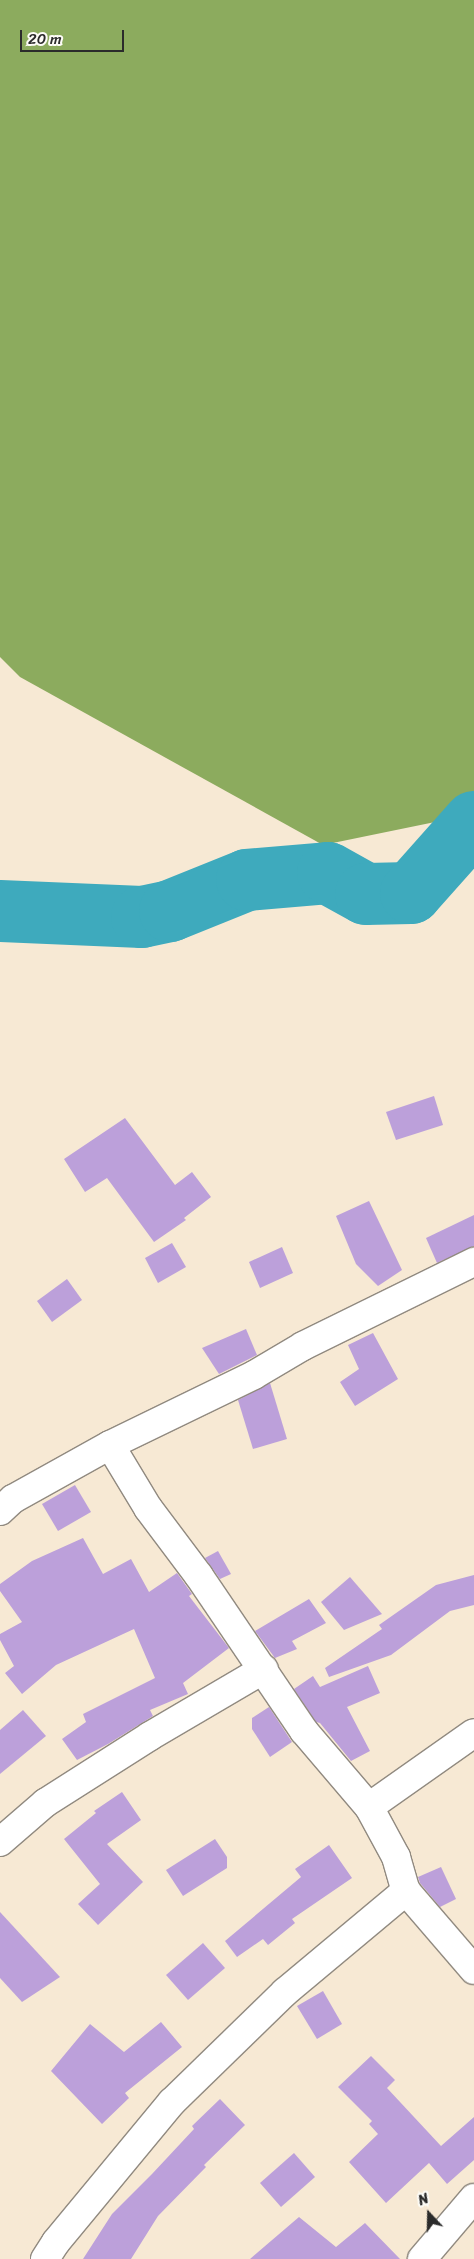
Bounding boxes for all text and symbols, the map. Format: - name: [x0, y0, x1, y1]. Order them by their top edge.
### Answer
- scale bar: [22, 20, 126, 52]
- text: 20 m: [28, 26, 62, 52]
- text: N: [414, 2186, 432, 2213]
- north arrow: [404, 2189, 454, 2239]

